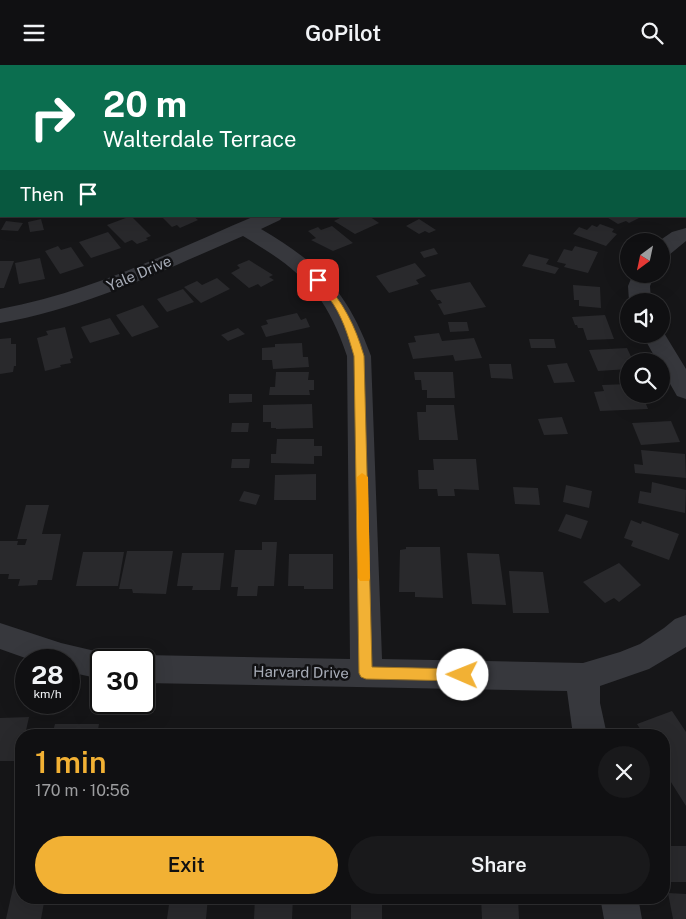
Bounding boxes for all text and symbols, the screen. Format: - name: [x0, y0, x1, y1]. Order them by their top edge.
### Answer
- icon: menu: [20, 19, 48, 47]
- icon: search: [638, 19, 666, 47]
- text: GoPilot: [305, 20, 381, 46]
- text: 20 m: [103, 84, 187, 125]
- icon: right: [20, 85, 85, 150]
- text: Walterdale Terrace: [103, 126, 297, 152]
- icon: arrive: [74, 180, 102, 208]
- text: Then: [20, 183, 64, 205]
- north arrow: [620, 233, 670, 283]
- map controls: [620, 233, 670, 403]
- street label: Yale Drive: [104, 252, 174, 294]
- pin: [297, 259, 339, 301]
- icon: arrive: [304, 266, 332, 294]
- button: sound: [620, 293, 670, 343]
- button: search: [620, 353, 670, 403]
- position arrow: [436, 648, 488, 700]
- speed limit sign: 30: [90, 649, 155, 714]
- text: 28: [31, 660, 64, 690]
- street label: Harvard Drive: [253, 663, 349, 681]
- text: km/h: [33, 687, 62, 701]
- text: 1 min: [35, 744, 106, 780]
- button: close: [598, 746, 650, 798]
- text: 170 m · 10:56: [35, 781, 130, 800]
- button: Exit: [35, 836, 338, 894]
- button: Share: [348, 836, 650, 894]

